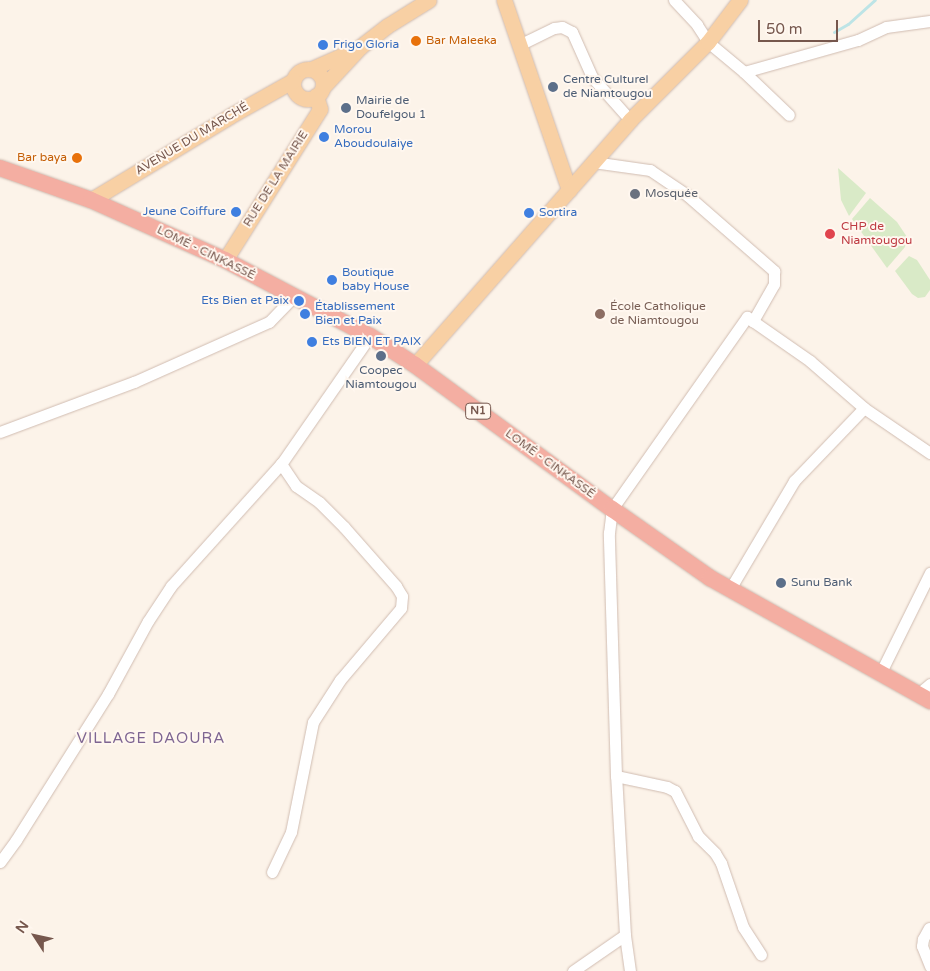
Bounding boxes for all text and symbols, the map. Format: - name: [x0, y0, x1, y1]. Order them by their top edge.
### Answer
- scale bar: [760, 10, 840, 42]
- text: 50 m: [766, 20, 803, 38]
- place label: Bar Maleeka: [426, 34, 497, 48]
- marker: Bar Maleeka: [410, 35, 422, 47]
- place label: Frigo Gloria: [333, 38, 399, 52]
- marker: Frigo Gloria: [317, 39, 329, 51]
- place label: Centre Culturel de Niamtougou: [563, 73, 652, 101]
- marker: Centre Culturel de Niamtougou: [547, 81, 559, 93]
- place label: Mairie de Doufelgou 1: [356, 94, 426, 122]
- street label: AVENUE DU MARCHÉ: [133, 100, 251, 178]
- marker: Mairie de Doufelgou 1: [340, 102, 352, 114]
- place label: Morou Aboudoulaiye: [334, 123, 413, 151]
- street label: RUE DE LA MAIRIE: [241, 128, 311, 230]
- marker: Morou Aboudoulaiye: [318, 131, 330, 143]
- place label: Bar baya: [17, 151, 67, 165]
- marker: Bar baya: [71, 152, 83, 164]
- place label: Mosquée: [645, 187, 698, 201]
- marker: Mosquée: [629, 188, 641, 200]
- place label: Jeune Coiffure: [143, 205, 226, 219]
- marker: Jeune Coiffure: [230, 206, 242, 218]
- place label: Sortira: [539, 206, 577, 220]
- marker: Sortira: [523, 207, 535, 219]
- place label: CHP de Niamtougou: [841, 220, 912, 248]
- street label: LOMÉ - CINKASSÉ: [154, 223, 258, 283]
- marker: CHP de Niamtougou: [823, 227, 837, 241]
- place label: Boutique baby House: [342, 266, 409, 294]
- marker: Boutique baby House: [326, 274, 338, 286]
- place label: Ets Bien et Paix: [201, 294, 289, 308]
- marker: Ets Bien et Paix: [293, 295, 305, 307]
- place label: Établissement Bien et Paix: [315, 300, 395, 328]
- place label: École Catholique de Niamtougou: [610, 300, 706, 328]
- marker: Établissement Bien et Paix: [299, 308, 311, 320]
- marker: École Catholique de Niamtougou: [594, 308, 606, 320]
- place label: Ets BIEN ET PAIX: [322, 335, 421, 349]
- marker: Ets BIEN ET PAIX: [306, 336, 318, 348]
- marker: Coopec Niamtougou: [375, 350, 387, 362]
- place label: Coopec Niamtougou: [345, 364, 417, 392]
- road number: N1: [464, 402, 492, 420]
- street label: LOMÉ - CINKASSÉ: [502, 427, 598, 501]
- place label: Sunu Bank: [791, 576, 852, 590]
- marker: Sunu Bank: [775, 577, 787, 589]
- district label: VILLAGE DAOURA: [75, 730, 227, 748]
- north arrow: [10, 911, 60, 961]
- text: N: [12, 918, 32, 937]

